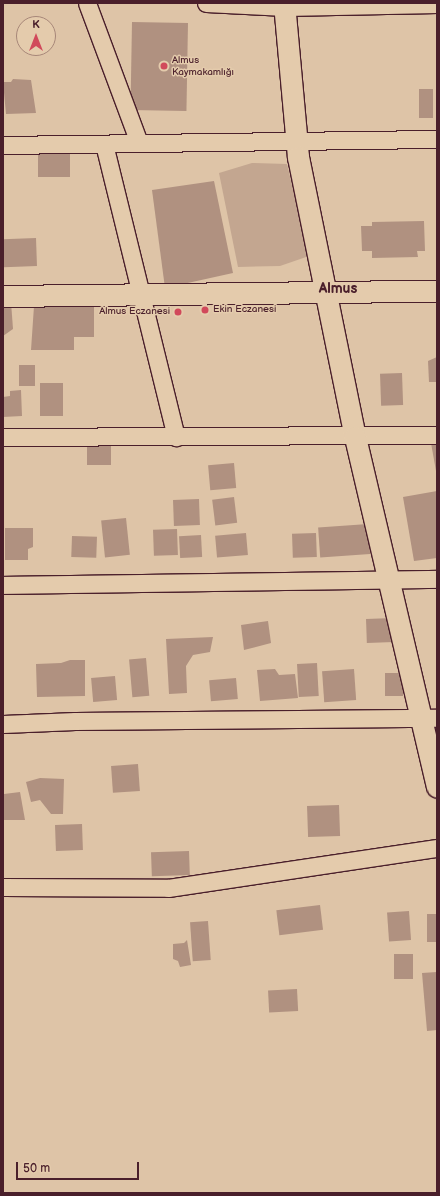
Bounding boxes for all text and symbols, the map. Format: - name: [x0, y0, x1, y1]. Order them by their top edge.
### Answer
- north arrow: [16, 16, 56, 56]
- text: K: [32, 18, 40, 31]
- place label: Almus Kaymakamlığı: [172, 54, 234, 78]
- marker: Almus Kaymakamlığı: [159, 61, 169, 71]
- district label: Almus: [319, 281, 357, 297]
- place label: Ekin Eczanesi: [213, 304, 276, 316]
- marker: Ekin Eczanesi: [200, 305, 210, 315]
- place label: Almus Eczanesi: [99, 306, 170, 318]
- marker: Almus Eczanesi: [173, 307, 183, 317]
- scale bar: [18, 1154, 141, 1180]
- text: 50 m: [23, 1161, 50, 1176]

